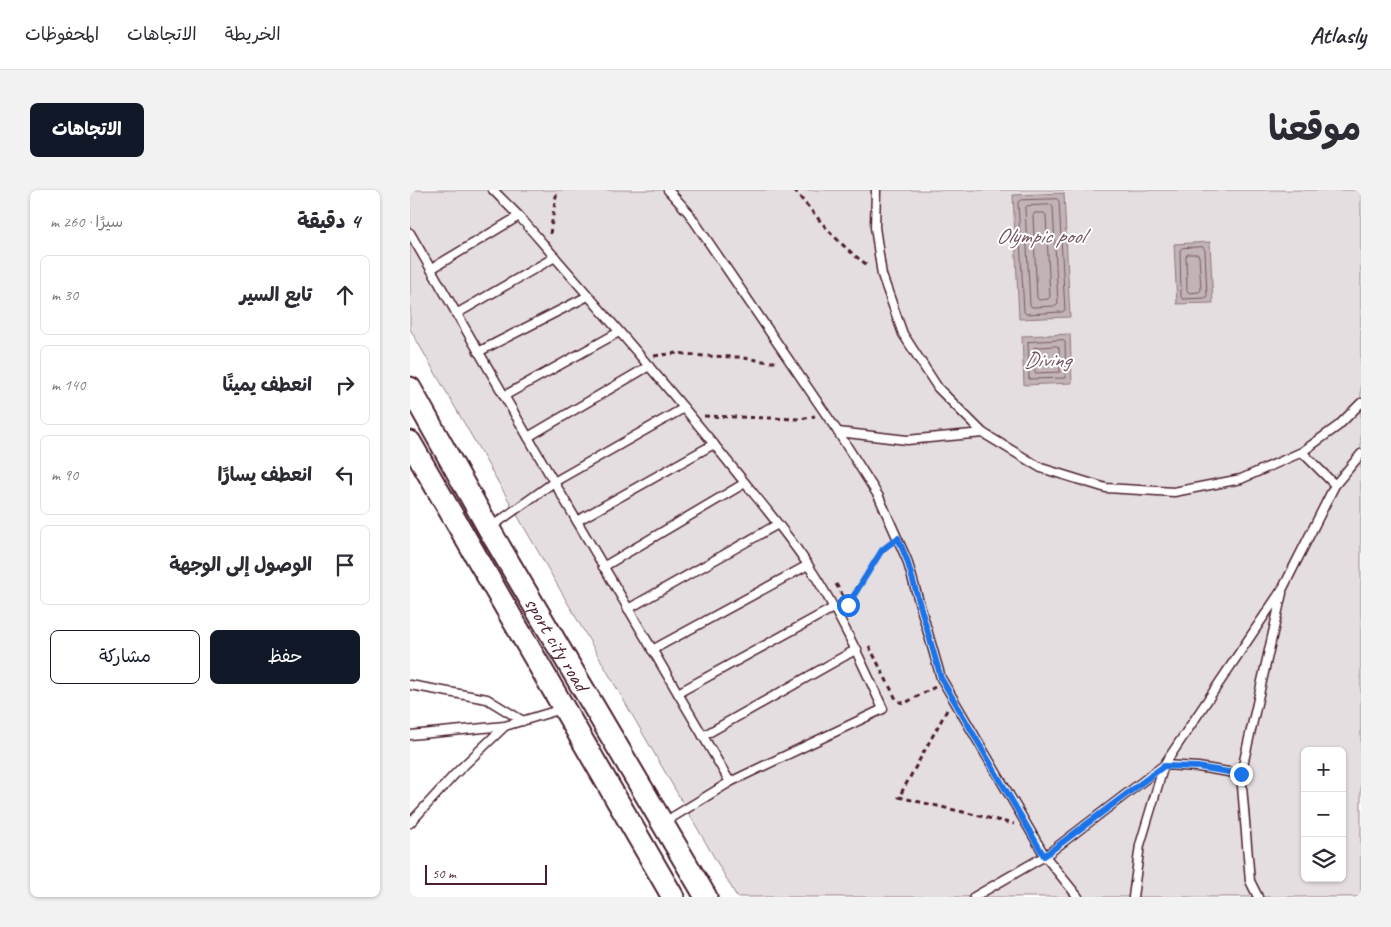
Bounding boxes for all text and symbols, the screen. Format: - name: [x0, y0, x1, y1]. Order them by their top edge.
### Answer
- text: Atlasly: [1310, 20, 1366, 50]
- text: المحفوظات: [25, 23, 99, 45]
- text: الاتجاهات: [127, 23, 197, 45]
- text: الخريطة: [225, 23, 281, 45]
- button: الاتجاهات: [30, 103, 144, 157]
- text: موقعنا: [1268, 106, 1361, 151]
- text: 4 دقيقة: [297, 208, 360, 234]
- text: سيرًا · 260 m: [50, 212, 123, 232]
- water label: Olympic pool: [996, 222, 1091, 250]
- icon: ahead: [331, 281, 359, 309]
- text: تابع السير: [240, 283, 312, 307]
- text: 30 m: [51, 285, 78, 305]
- water label: Diving: [1024, 346, 1073, 374]
- icon: right: [331, 371, 359, 399]
- text: انعطف يمينًا: [223, 373, 312, 397]
- text: 140 m: [51, 375, 85, 395]
- icon: left: [331, 461, 359, 489]
- text: انعطف يسارًا: [218, 463, 312, 487]
- text: 90 m: [51, 465, 78, 485]
- icon: arrive: [331, 551, 359, 579]
- text: الوصول إلى الوجهة: [169, 553, 312, 577]
- street label: sport city road: [519, 592, 596, 698]
- route start: [837, 594, 860, 617]
- button: مشاركة: [50, 630, 200, 684]
- button: حفظ: [210, 630, 360, 684]
- map controls: [1301, 747, 1346, 882]
- button: +: [1301, 747, 1346, 792]
- route end: [1230, 763, 1253, 786]
- button: −: [1301, 792, 1346, 837]
- button: layers: [1301, 837, 1346, 882]
- scale bar: [425, 862, 548, 885]
- text: 50 m: [432, 865, 456, 882]

